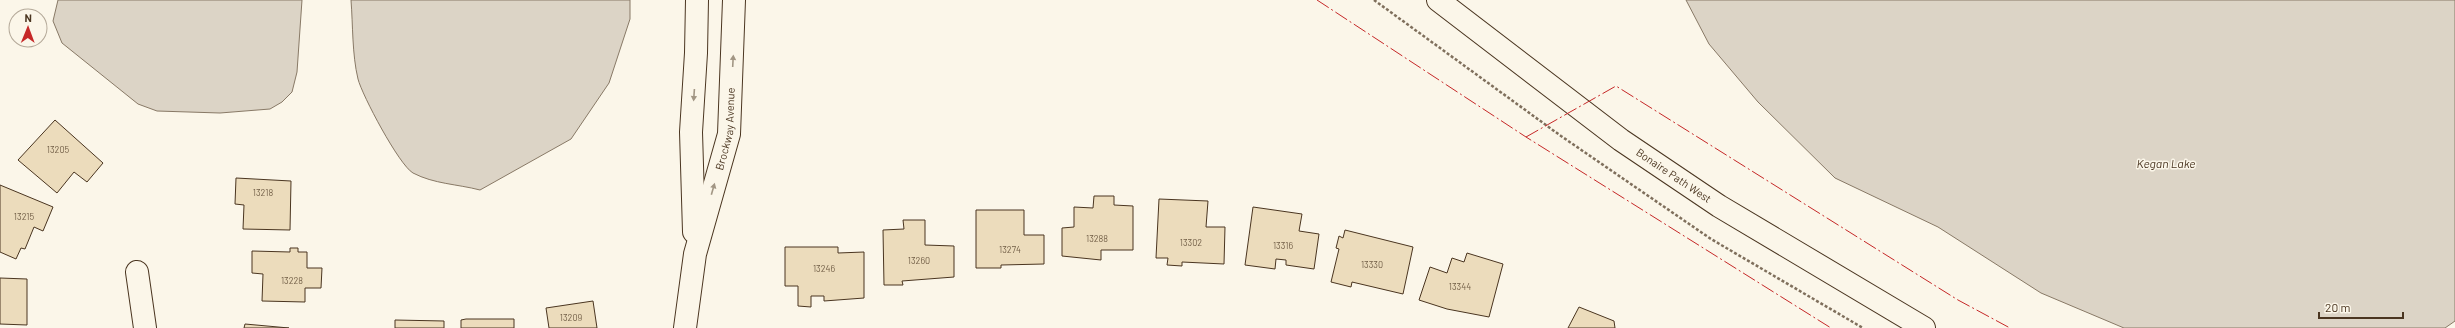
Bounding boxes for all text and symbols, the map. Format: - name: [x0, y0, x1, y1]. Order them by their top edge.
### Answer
- north arrow: [8, 8, 48, 48]
- text: N: [24, 11, 32, 24]
- one-way arrow: [729, 55, 736, 67]
- street label: Brockway Avenue: [712, 87, 737, 172]
- one-way arrow: [690, 89, 697, 101]
- house number: 13205: [47, 144, 70, 155]
- street label: Bonaire Path West: [1634, 145, 1714, 205]
- water label: Kegan Lake: [2136, 156, 2196, 170]
- one-way arrow: [710, 183, 716, 195]
- house number: 13218: [253, 187, 273, 198]
- house number: 13215: [14, 211, 35, 222]
- house number: 13288: [1086, 233, 1108, 244]
- house number: 13302: [1180, 237, 1202, 248]
- house number: 13316: [1273, 240, 1293, 251]
- house number: 13274: [999, 244, 1021, 255]
- house number: 13260: [908, 255, 930, 266]
- house number: 13330: [1361, 259, 1383, 270]
- house number: 13246: [813, 263, 835, 274]
- house number: 13228: [281, 275, 303, 286]
- house number: 13344: [1449, 281, 1471, 292]
- scale bar: [2319, 294, 2403, 320]
- text: 20 m: [2325, 300, 2351, 314]
- house number: 13209: [560, 312, 582, 323]

